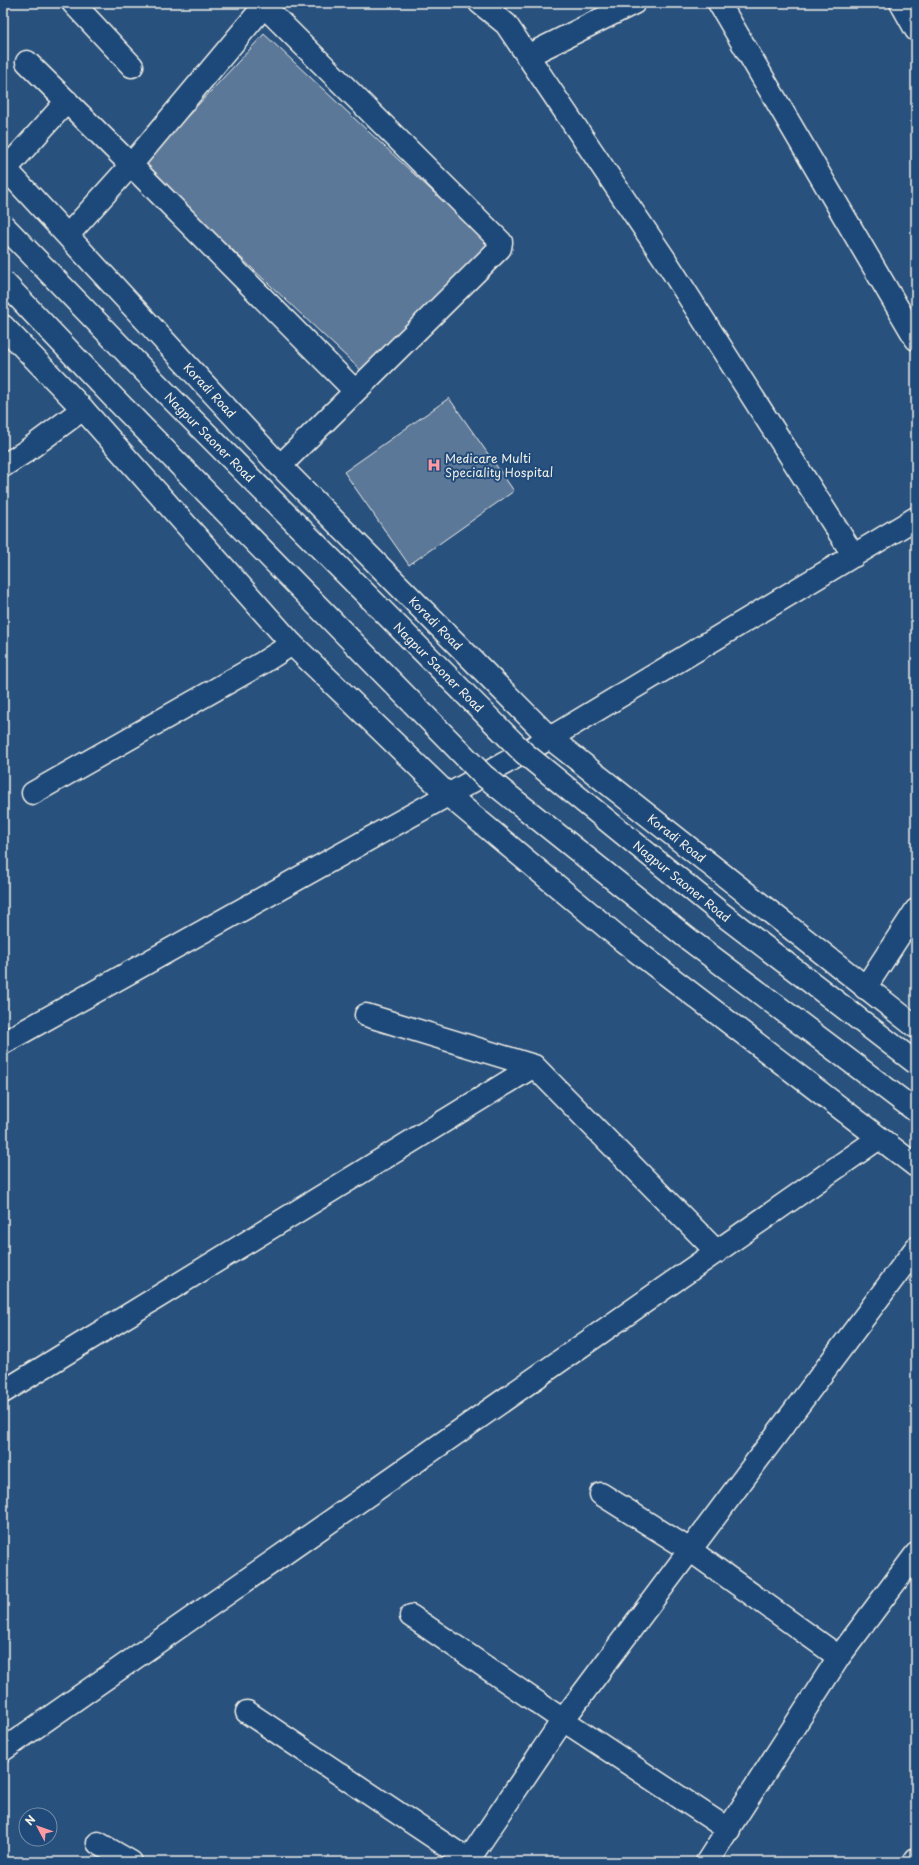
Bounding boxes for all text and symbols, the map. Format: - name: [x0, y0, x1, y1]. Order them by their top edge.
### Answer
- street label: Koradi Road: [180, 358, 240, 422]
- street label: Nagpur Saoner Road: [161, 388, 259, 486]
- place label: Medicare Multi Speciality Hospital: [445, 449, 553, 481]
- hospital icon: Medicare Multi Speciality Hospital: [426, 457, 442, 473]
- street label: Koradi Road: [405, 592, 467, 654]
- street label: Nagpur Saoner Road: [390, 618, 488, 716]
- street label: Koradi Road: [644, 809, 710, 867]
- street label: Nagpur Saoner Road: [629, 836, 735, 926]
- north arrow: [18, 1807, 58, 1847]
- text: N: [21, 1811, 40, 1829]

